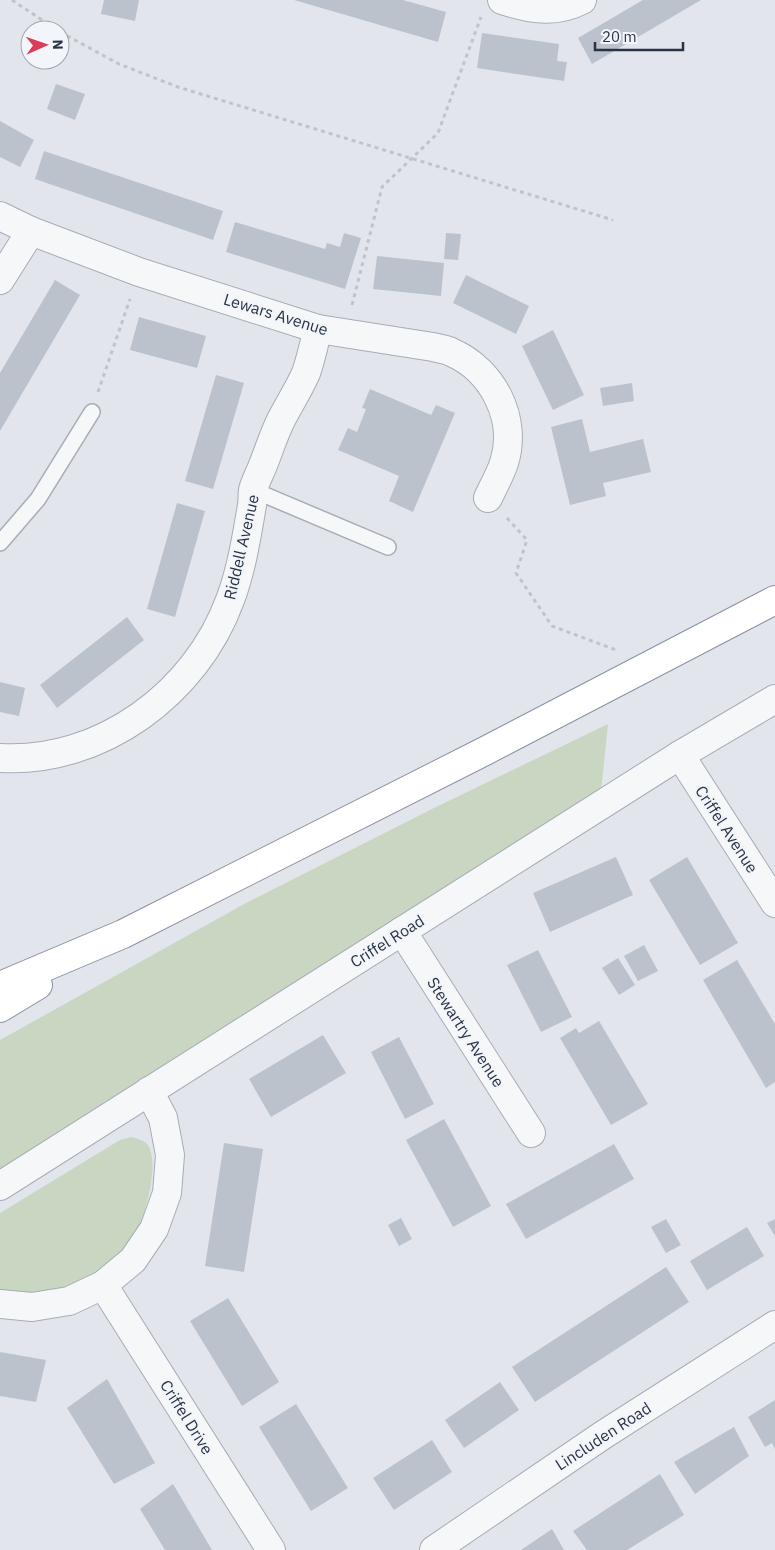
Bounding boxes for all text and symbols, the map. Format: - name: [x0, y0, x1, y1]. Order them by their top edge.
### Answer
- north arrow: [20, 20, 70, 70]
- scale bar: [595, 20, 682, 52]
- text: 20 m: [602, 27, 637, 46]
- text: N: [49, 39, 67, 50]
- street label: Lewars Avenue: [221, 289, 331, 339]
- street label: Riddell Avenue: [219, 492, 263, 602]
- street label: Criffel Avenue: [691, 781, 763, 877]
- street label: Criffel Road: [346, 910, 428, 972]
- street label: Stewartry Avenue: [423, 973, 509, 1091]
- street label: Criffel Drive: [156, 1376, 218, 1458]
- street label: Lincluden Road: [551, 1398, 655, 1474]

